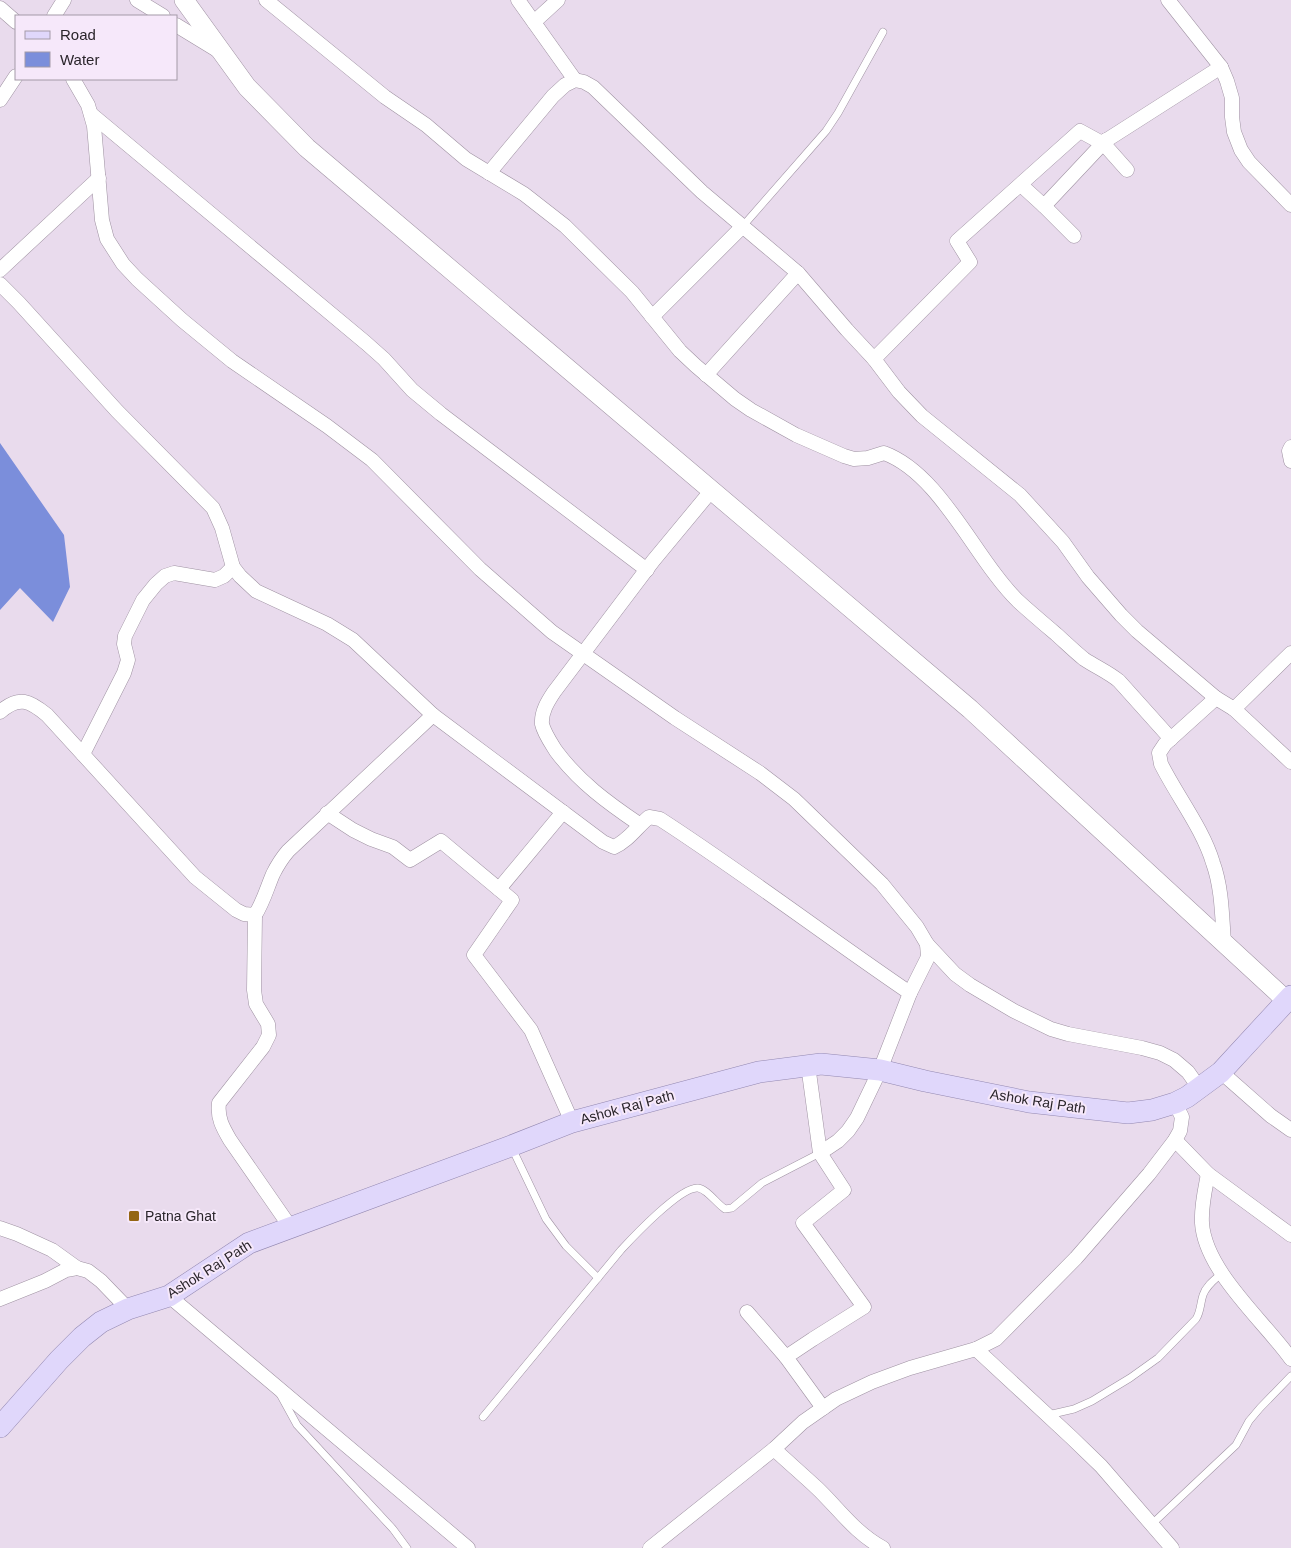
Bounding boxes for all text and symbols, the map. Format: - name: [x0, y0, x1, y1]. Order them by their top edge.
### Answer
- legend: [15, 15, 178, 80]
- text: Road: [60, 26, 96, 43]
- text: Water: [60, 51, 99, 68]
- street label: Ashok Raj Path: [989, 1086, 1087, 1116]
- street label: Ashok Raj Path: [578, 1087, 676, 1127]
- place label: Patna Ghat: [145, 1208, 216, 1224]
- marker: Patna Ghat: [127, 1209, 141, 1223]
- street label: Ashok Raj Path: [164, 1237, 254, 1301]

